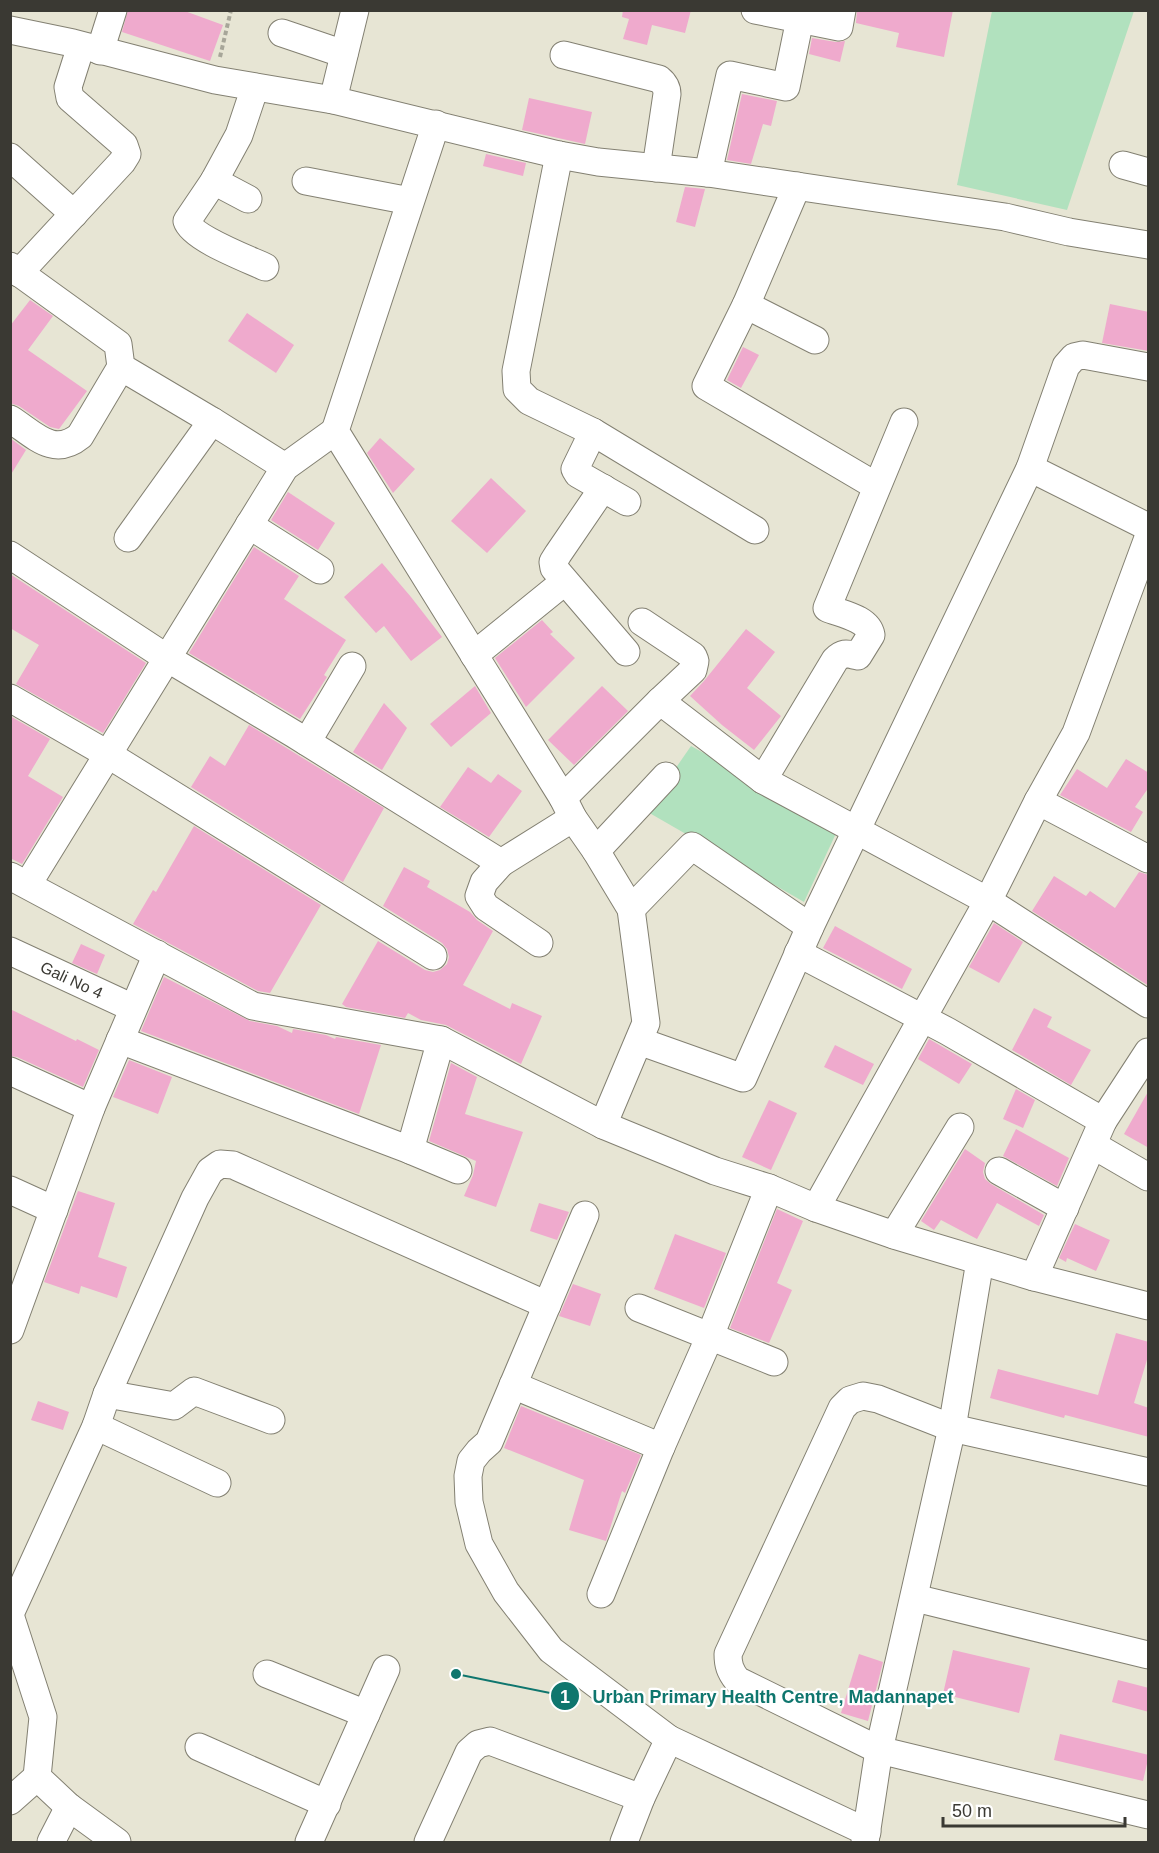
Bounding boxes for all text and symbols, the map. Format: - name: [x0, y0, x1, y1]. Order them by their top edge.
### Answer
- street label: Gali No 4: [38, 958, 105, 1002]
- callout: Urban Primary Health Centre, Madannapet: [550, 1678, 965, 1714]
- text: 1: [560, 1687, 570, 1707]
- text: Urban Primary Health Centre, Madannapet: [592, 1687, 954, 1707]
- scale bar: [943, 1790, 1124, 1828]
- text: 50 m: [952, 1801, 992, 1821]

